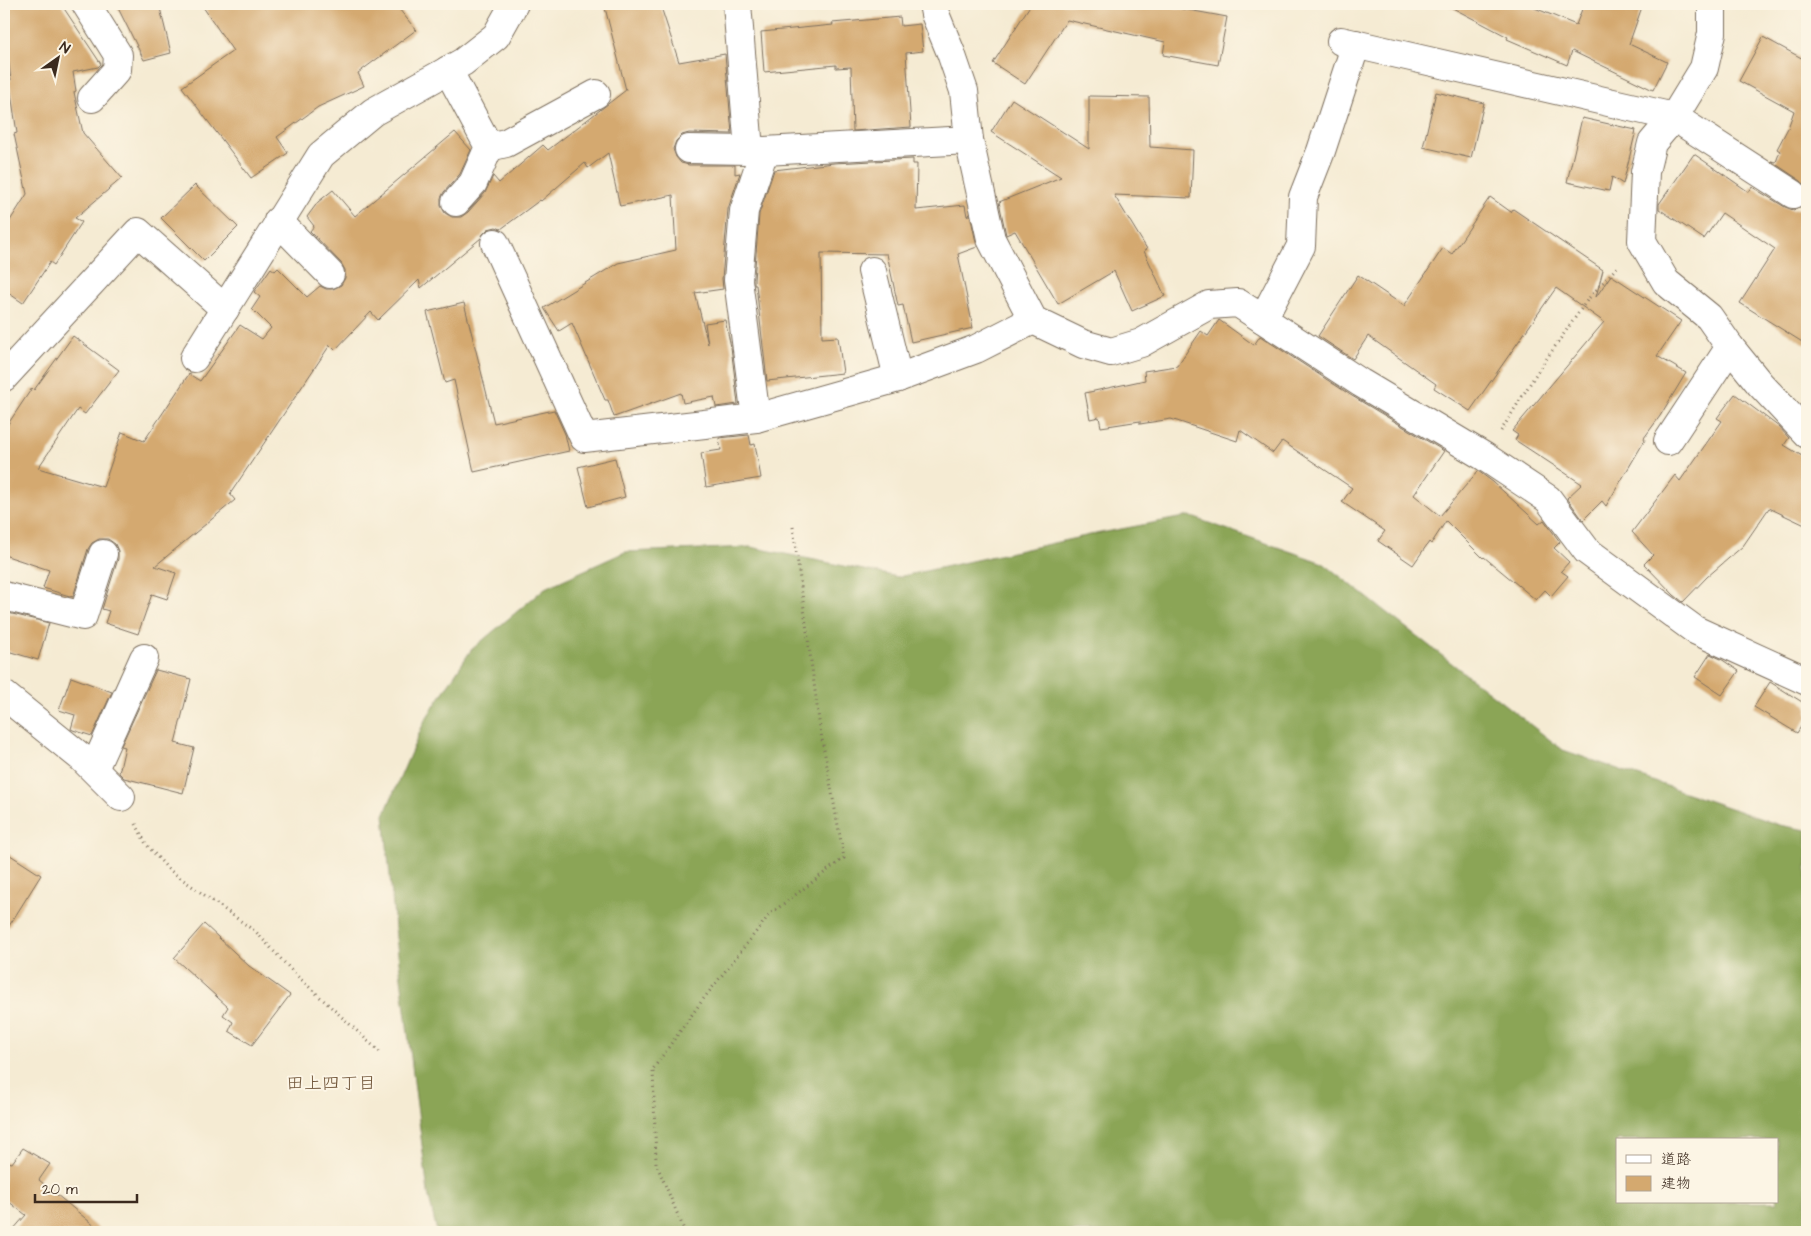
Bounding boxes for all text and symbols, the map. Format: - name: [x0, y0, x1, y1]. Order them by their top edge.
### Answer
- north arrow: [32, 32, 82, 82]
- text: N: [55, 37, 74, 59]
- district label: 田上四丁目: [286, 1071, 376, 1096]
- legend: [1616, 1138, 1778, 1204]
- text: 道路: [1661, 1149, 1691, 1170]
- scale bar: [35, 1171, 138, 1203]
- text: 建物: [1661, 1173, 1691, 1194]
- text: 20 m: [42, 1179, 78, 1200]

